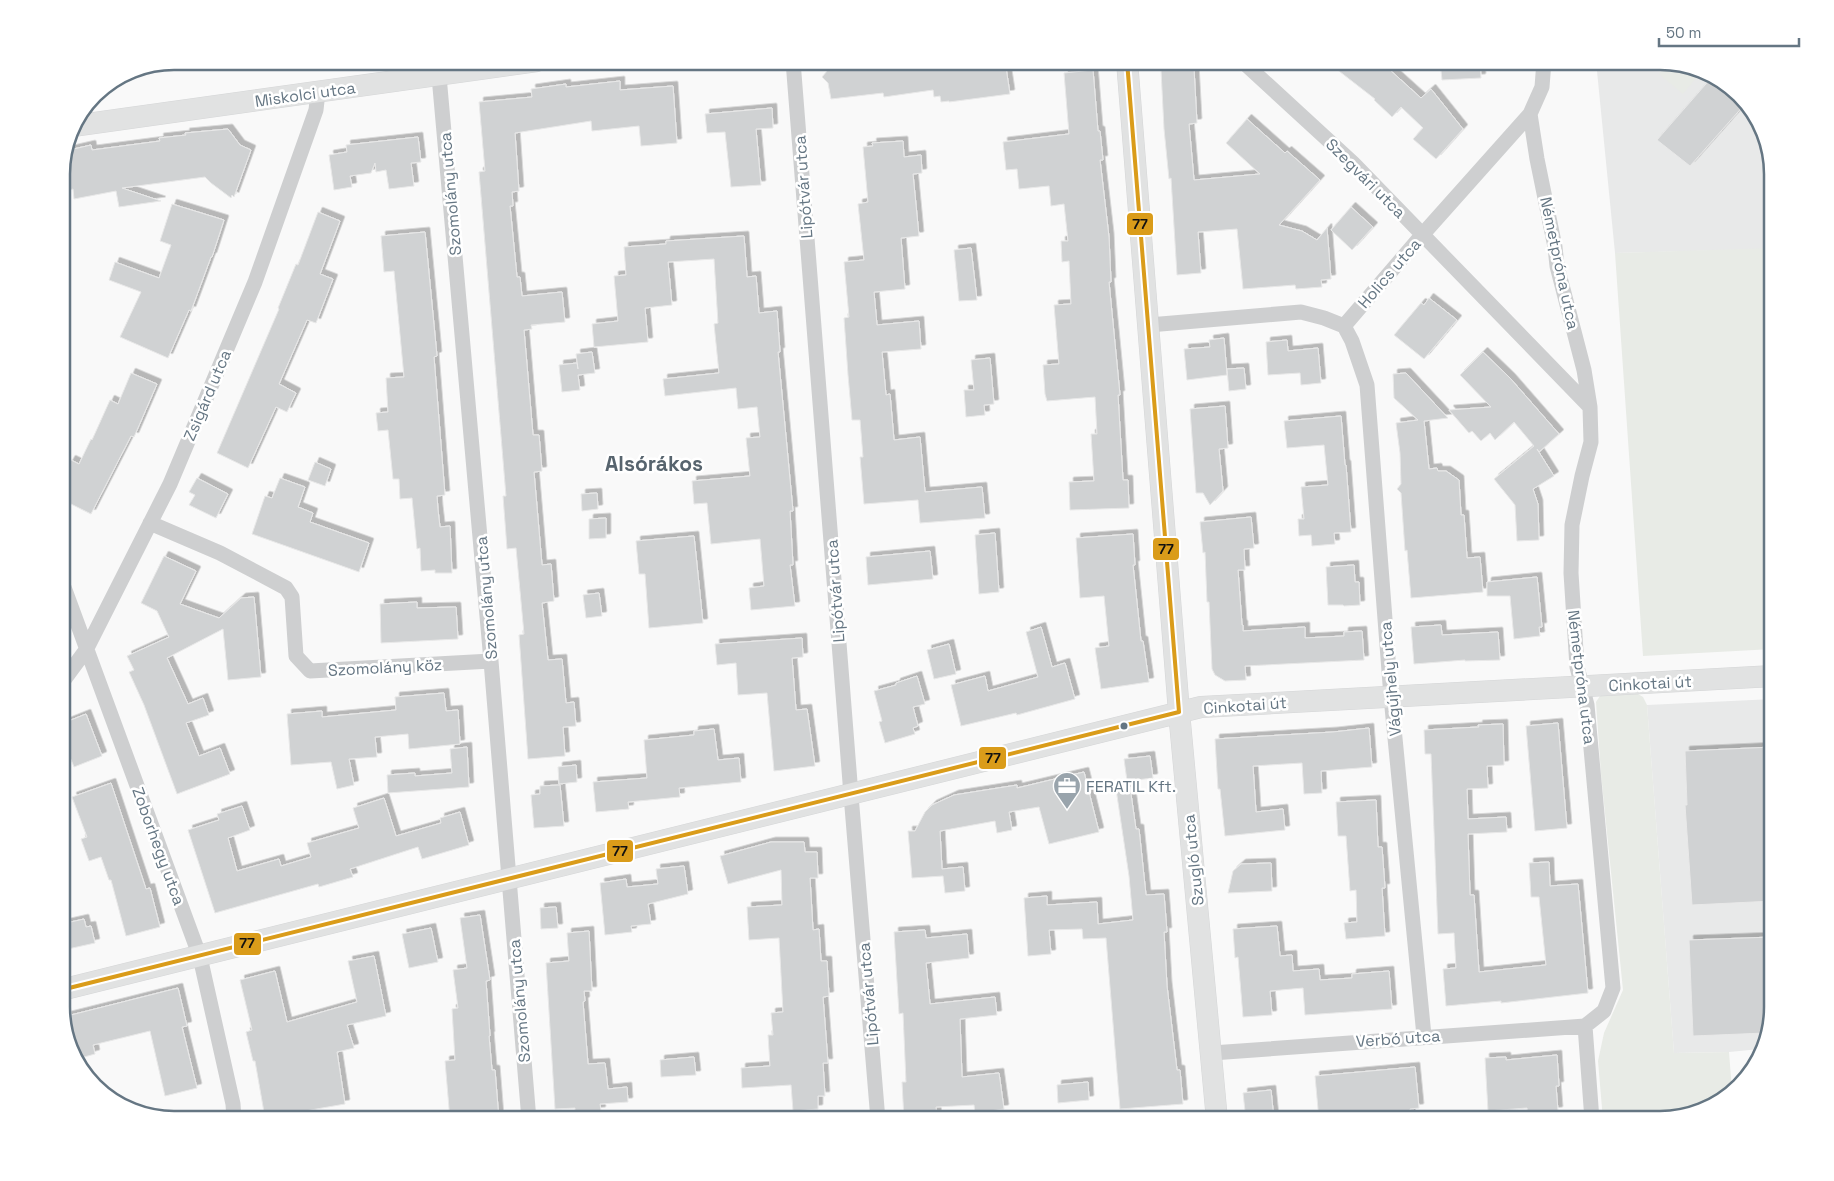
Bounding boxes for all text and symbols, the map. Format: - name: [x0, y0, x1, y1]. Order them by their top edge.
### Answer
- scale bar: [1659, 15, 1799, 47]
- text: 50 m: [1666, 23, 1701, 42]
- street label: Miskolci utca: [253, 77, 357, 112]
- street label: Szomolány utca: [435, 131, 466, 256]
- street label: Szegvári utca: [1321, 134, 1410, 223]
- street label: Lipótvár utca: [789, 135, 818, 239]
- street label: Németpróna utca: [1535, 195, 1584, 331]
- line badge: 77: [1126, 212, 1154, 236]
- text: 77: [1132, 215, 1148, 233]
- street label: Holics utca: [1353, 234, 1426, 313]
- street label: Zsigárd utca: [179, 347, 236, 444]
- district label: Alsórákos: [605, 450, 703, 477]
- street label: Szomolány utca: [471, 535, 502, 660]
- line badge: 77: [1152, 537, 1180, 561]
- street label: Lipótvár utca: [821, 539, 850, 643]
- text: 77: [1158, 540, 1174, 558]
- street label: Németpróna utca: [1563, 609, 1600, 745]
- street label: Vágújhely utca: [1375, 621, 1406, 737]
- street label: Szomolány köz: [327, 654, 443, 681]
- street label: Cinkotai út: [1608, 671, 1692, 696]
- street label: Cinkotai út: [1203, 692, 1287, 719]
- unlabelled marker: [1119, 721, 1129, 731]
- line badge: 77: [978, 746, 1007, 770]
- text: 77: [985, 749, 1001, 767]
- office icon: FERATIL Kft.: [1052, 771, 1082, 810]
- place label: FERATIL Kft.: [1086, 776, 1176, 797]
- street label: Zoborhegy utca: [127, 784, 190, 908]
- street label: Szugló utca: [1178, 813, 1209, 907]
- line badge: 77: [606, 839, 634, 863]
- text: 77: [612, 842, 628, 860]
- line badge: 77: [233, 932, 262, 956]
- text: 77: [239, 934, 255, 952]
- street label: Szomolány utca: [504, 938, 535, 1063]
- street label: Lipótvár utca: [854, 942, 883, 1046]
- street label: Verbó utca: [1355, 1025, 1441, 1052]

